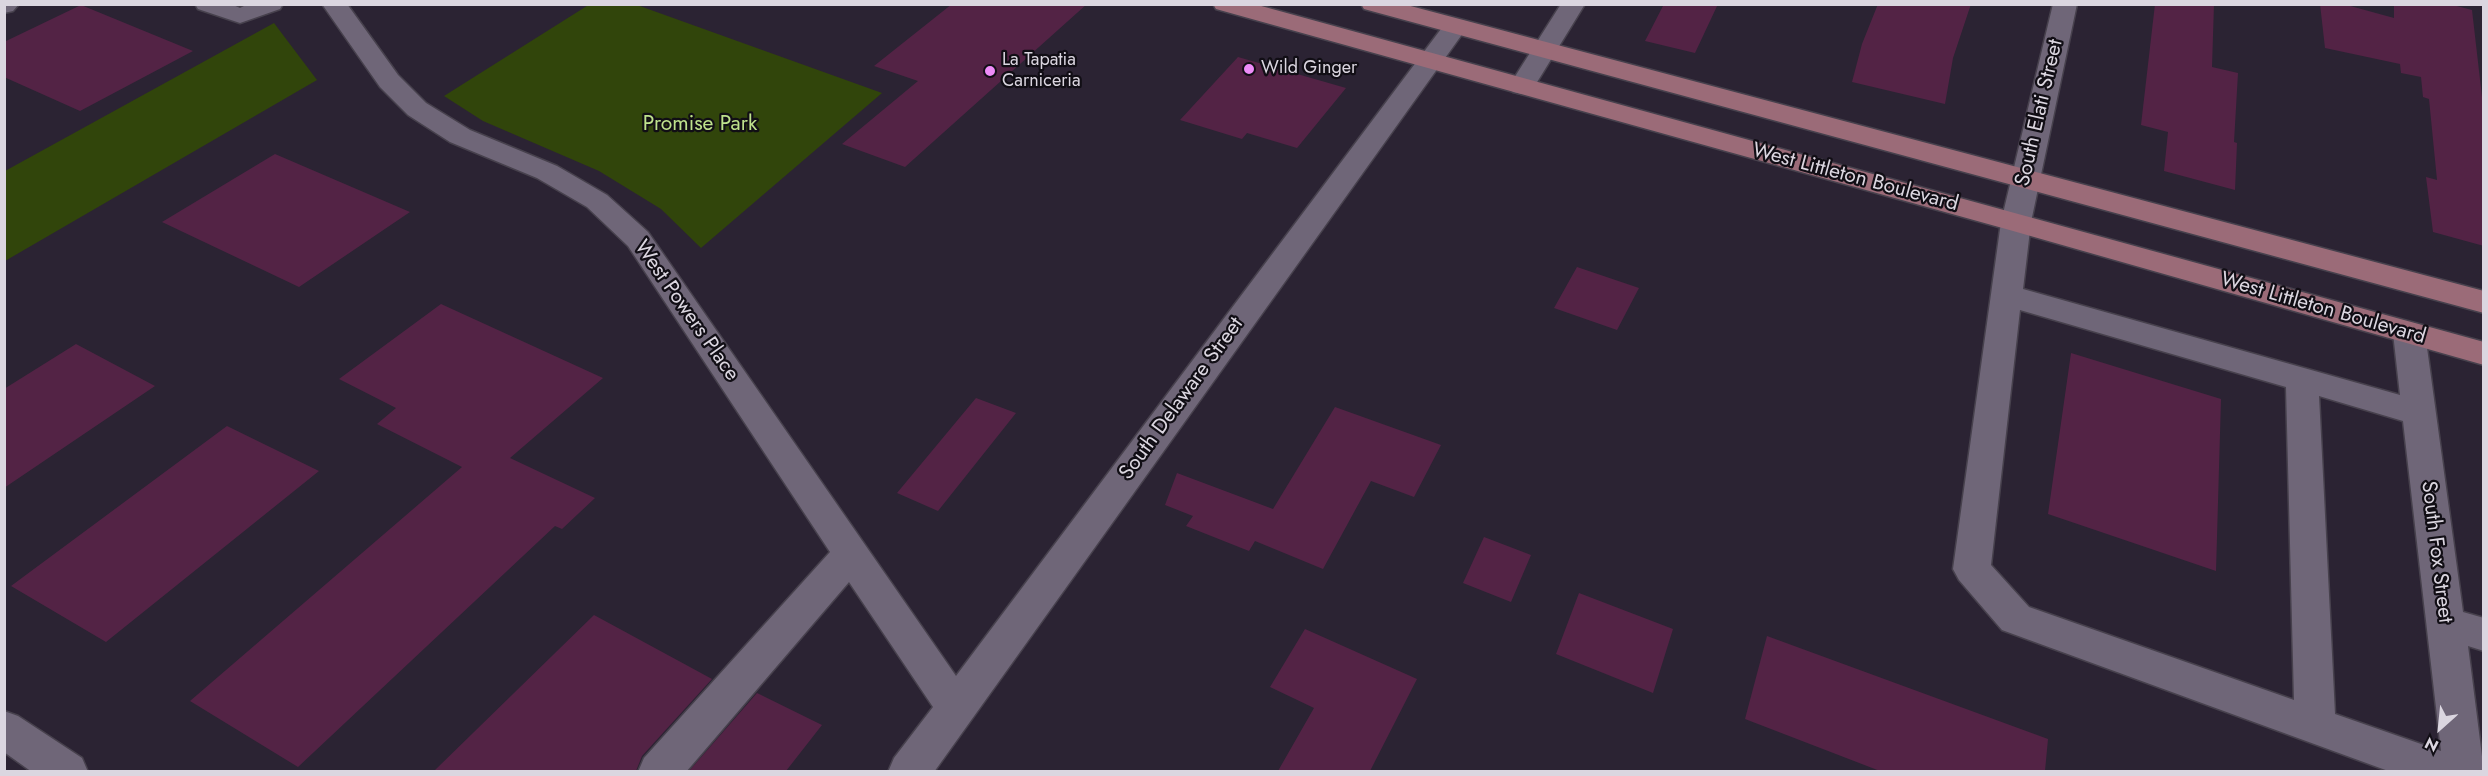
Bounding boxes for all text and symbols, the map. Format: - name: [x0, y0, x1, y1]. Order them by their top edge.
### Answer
- street label: South Elati Street: [2011, 37, 2069, 189]
- place label: La Tapatia Carniceria: [1002, 50, 1081, 92]
- place label: Wild Ginger: [1261, 58, 1357, 80]
- marker: Wild Ginger: [1242, 62, 1256, 76]
- marker: La Tapatia Carniceria: [983, 64, 997, 78]
- park label: Promise Park: [643, 112, 757, 138]
- street label: West Littleton Boulevard: [1749, 138, 1961, 218]
- street label: West Powers Place: [628, 236, 744, 386]
- street label: West Littleton Boulevard: [2218, 268, 2428, 350]
- street label: South Delaware Street: [1115, 313, 1249, 485]
- street label: South Fox Street: [2415, 480, 2457, 624]
- north arrow: [2410, 698, 2470, 758]
- text: N: [2421, 731, 2442, 758]

